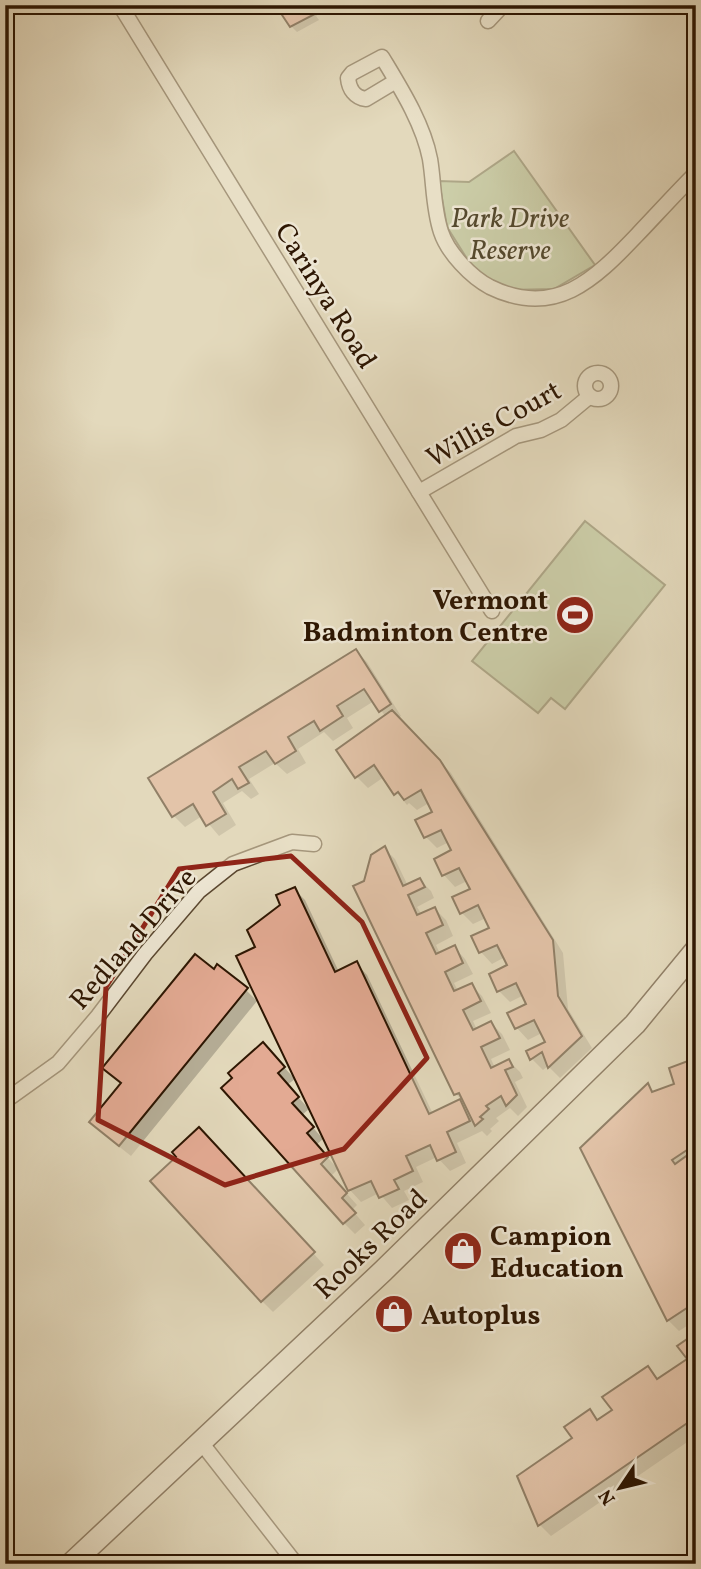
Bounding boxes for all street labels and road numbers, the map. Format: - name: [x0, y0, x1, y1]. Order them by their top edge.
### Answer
- street label: Carinya Road: [264, 216, 385, 377]
- street label: Willis Court: [420, 372, 569, 478]
- street label: Redland Drive: [61, 860, 206, 1019]
- street label: Rooks Road: [306, 1181, 437, 1309]

